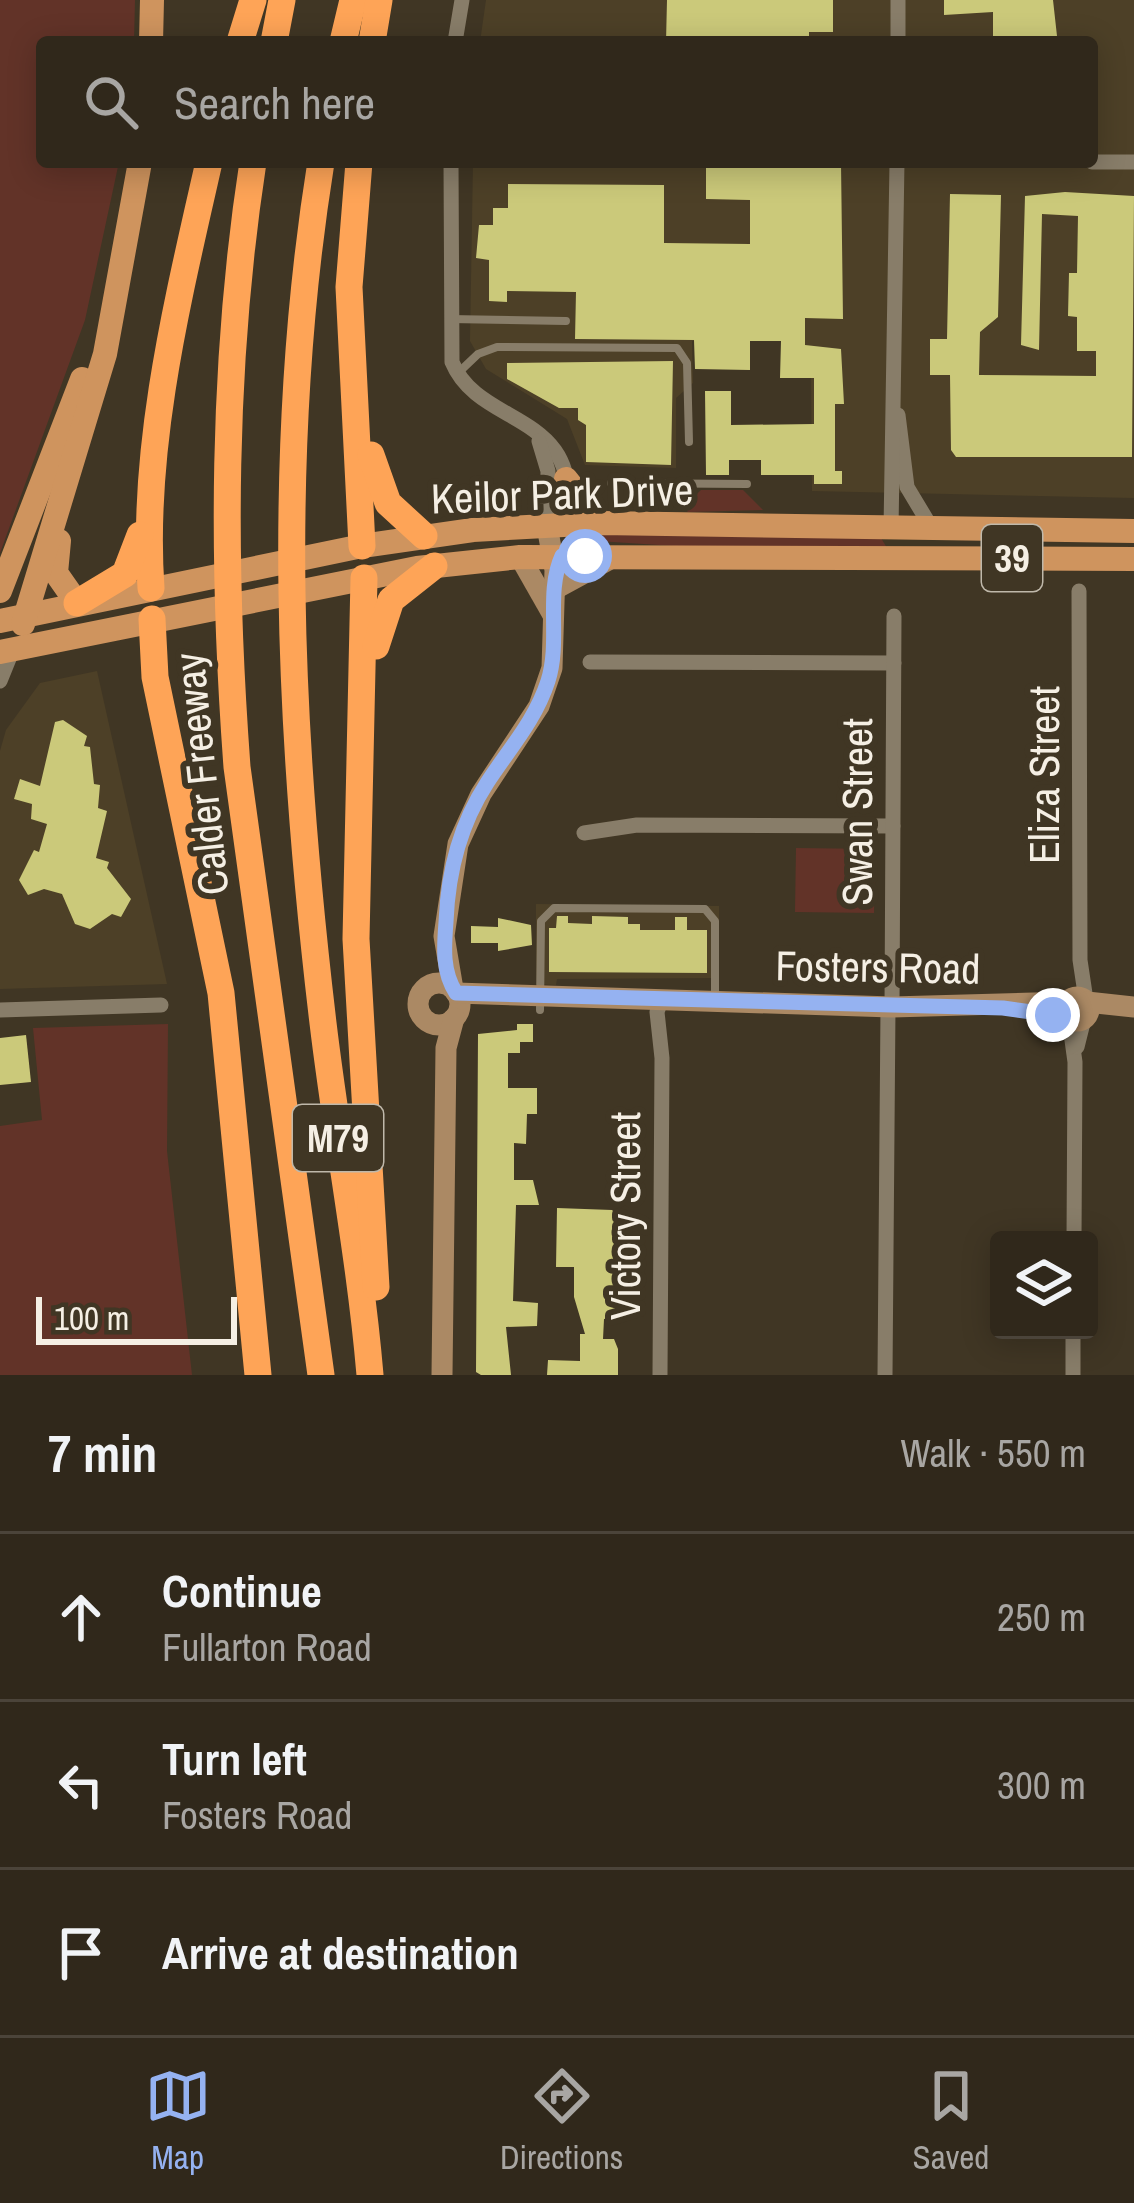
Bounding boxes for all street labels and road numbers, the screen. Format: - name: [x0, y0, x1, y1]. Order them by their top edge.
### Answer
- street label: Keilor Park Drive: [430, 461, 694, 527]
- road number: 39: [982, 525, 1042, 591]
- street label: Calder Freeway: [160, 650, 242, 898]
- street label: Eliza Street: [1016, 686, 1072, 864]
- street label: Swan Street: [829, 718, 885, 906]
- street label: Fosters Road: [775, 937, 981, 997]
- road number: M79: [293, 1105, 383, 1171]
- street label: Victory Street: [597, 1112, 653, 1320]

